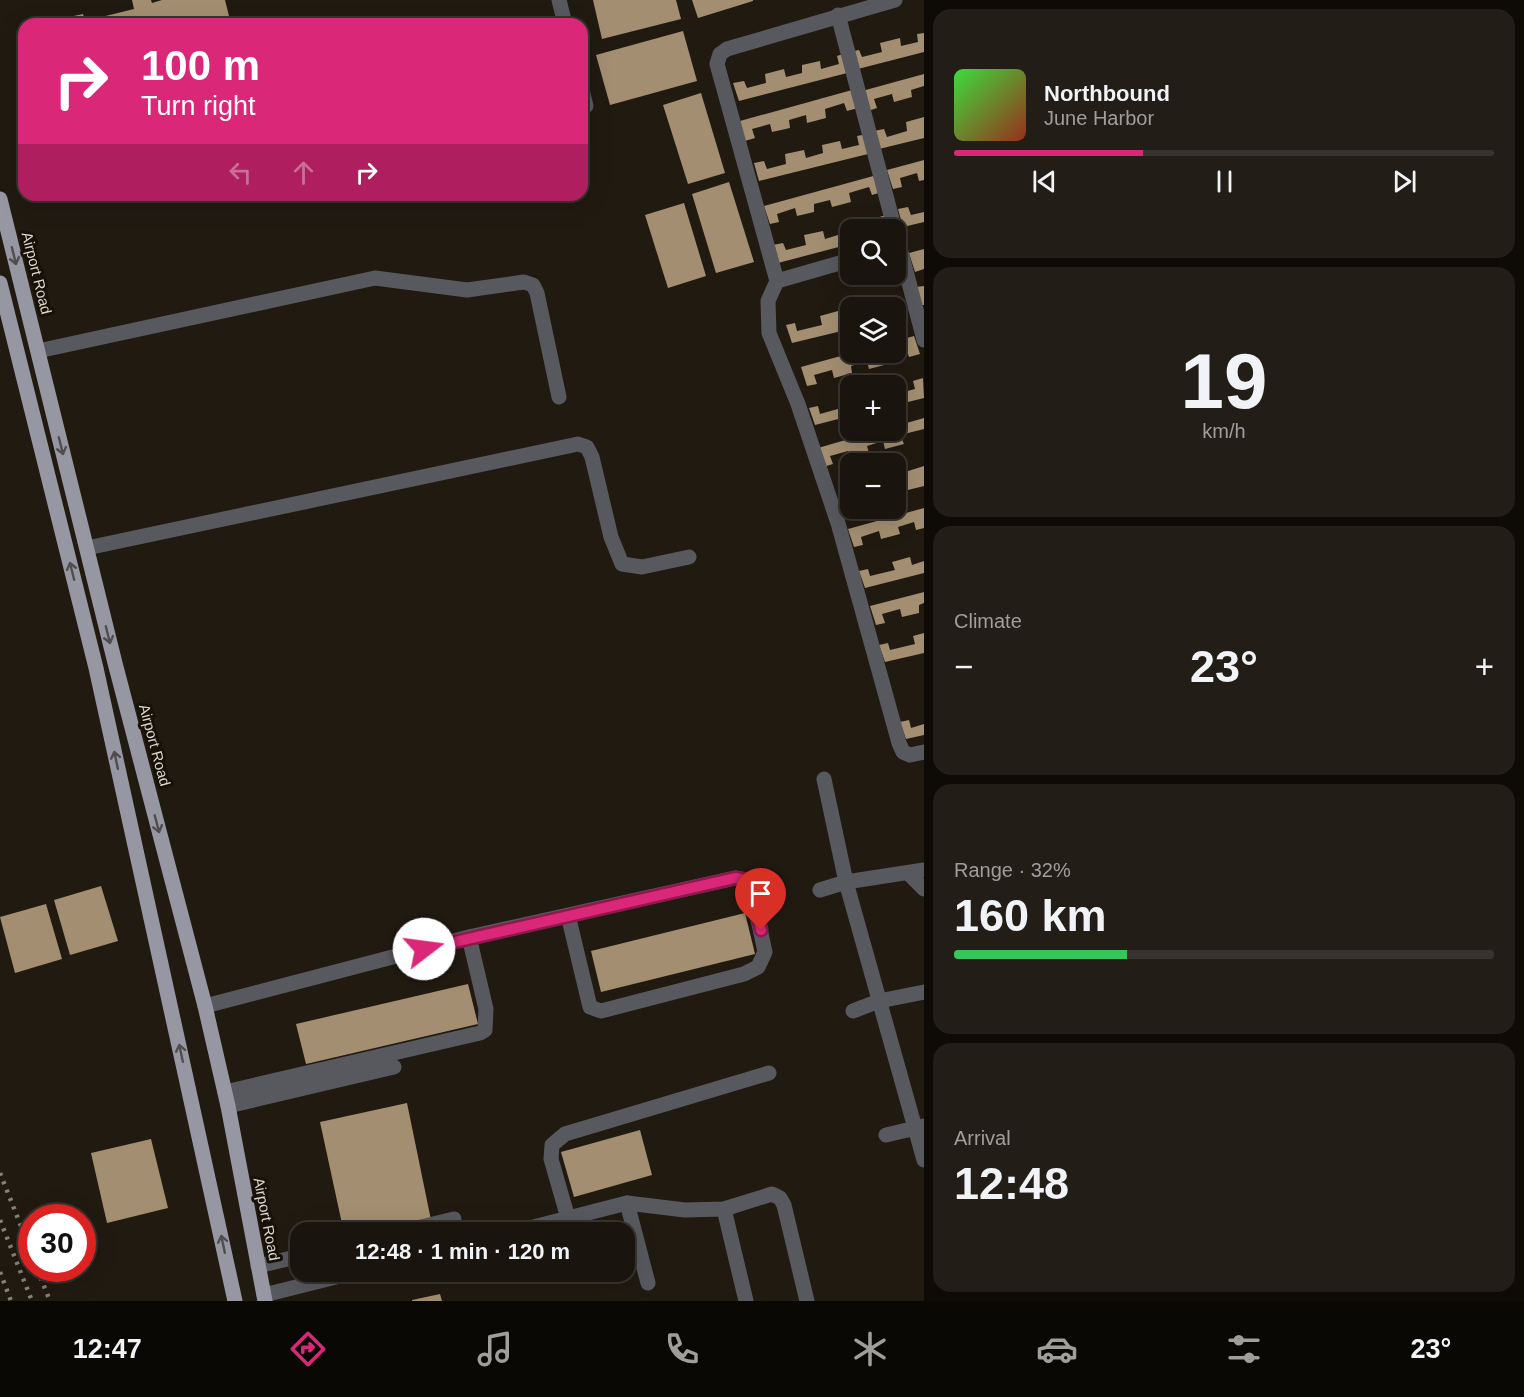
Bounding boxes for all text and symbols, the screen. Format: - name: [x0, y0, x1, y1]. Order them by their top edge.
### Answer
- icon: right: [42, 42, 120, 120]
- text: 100 m: [141, 42, 260, 89]
- text: Northbound: [1044, 81, 1170, 106]
- text: Turn right: [141, 91, 256, 121]
- text: June Harbor: [1044, 107, 1154, 129]
- icon: left: [224, 156, 257, 189]
- icon: ahead: [287, 156, 320, 189]
- icon: right: [350, 156, 383, 189]
- icon: previous: [1028, 165, 1061, 198]
- icon: pause: [1208, 165, 1241, 198]
- icon: next: [1388, 165, 1421, 198]
- map controls: [840, 219, 906, 519]
- button: search: [840, 219, 906, 285]
- street label: Airport Road: [19, 230, 55, 316]
- one-way arrow: [9, 246, 21, 265]
- button: layers: [840, 297, 906, 363]
- text: 19: [1181, 337, 1267, 425]
- button: +: [840, 375, 906, 441]
- text: km/h: [1202, 420, 1246, 442]
- one-way arrow: [56, 436, 68, 455]
- button: −: [840, 453, 906, 519]
- one-way arrow: [65, 561, 77, 580]
- text: Climate: [954, 610, 1022, 632]
- one-way arrow: [103, 625, 115, 644]
- text: 23°: [1190, 641, 1258, 692]
- text: −: [954, 648, 973, 685]
- text: +: [1475, 648, 1494, 685]
- street label: Airport Road: [136, 702, 174, 788]
- one-way arrow: [110, 751, 121, 771]
- one-way arrow: [152, 814, 163, 833]
- text: Range · 32%: [954, 859, 1071, 881]
- pin: [735, 868, 786, 930]
- icon: arrive: [744, 877, 777, 910]
- text: 160 km: [954, 890, 1107, 941]
- position arrow: [392, 917, 456, 981]
- one-way arrow: [174, 1044, 186, 1063]
- text: Arrival: [954, 1127, 1011, 1149]
- text: 12:48: [954, 1158, 1069, 1209]
- street label: Airport Road: [251, 1176, 283, 1262]
- speed limit sign: 30: [18, 1204, 96, 1282]
- one-way arrow: [216, 1235, 228, 1254]
- text: 12:48 · 1 min · 120 m: [355, 1239, 570, 1264]
- icon: directions: [287, 1328, 329, 1370]
- icon: music: [474, 1328, 516, 1370]
- icon: phone: [661, 1328, 703, 1370]
- icon: climate: [849, 1328, 891, 1370]
- icon: car: [1036, 1328, 1078, 1370]
- icon: filters: [1223, 1328, 1265, 1370]
- text: 12:47: [73, 1334, 142, 1364]
- text: 23°: [1410, 1334, 1451, 1364]

